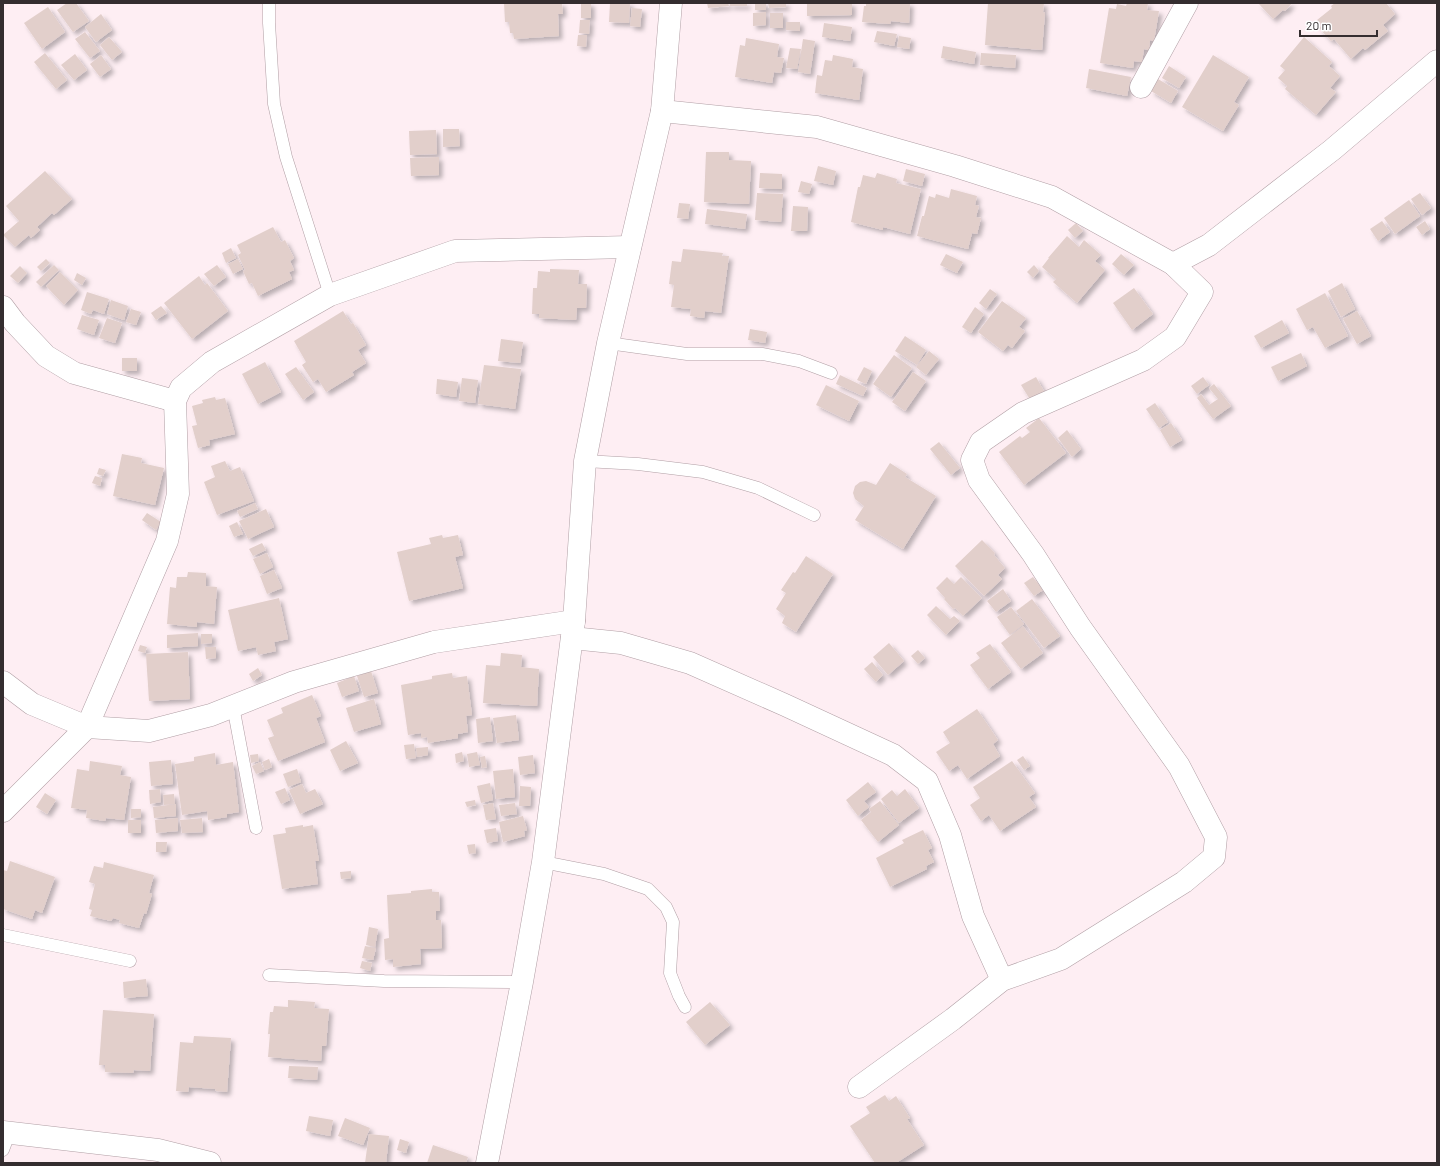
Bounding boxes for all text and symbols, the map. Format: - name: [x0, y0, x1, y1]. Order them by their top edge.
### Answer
- scale bar: [1300, 12, 1377, 38]
- text: 20 m: [1306, 18, 1332, 32]

